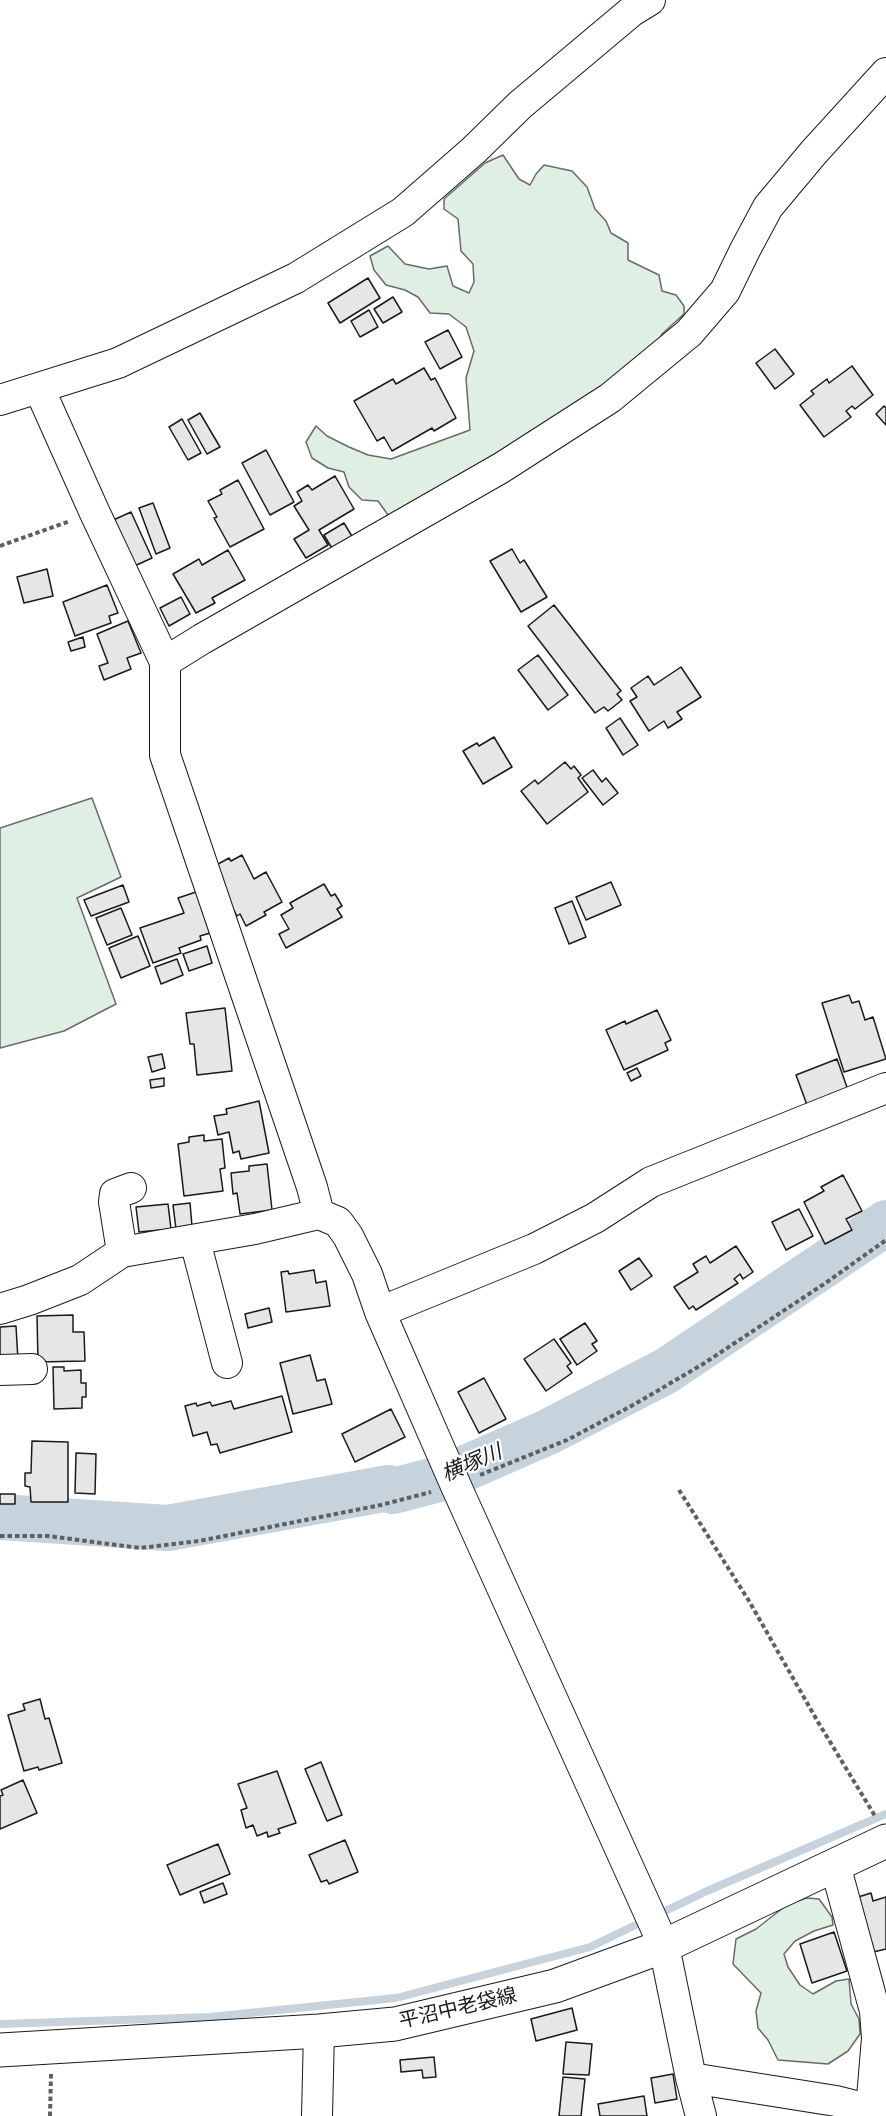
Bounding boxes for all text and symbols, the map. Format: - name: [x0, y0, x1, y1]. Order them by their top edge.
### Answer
- water label: 横塚川: [438, 1440, 506, 1488]
- street label: 平沼中老袋線: [397, 1984, 519, 2034]

